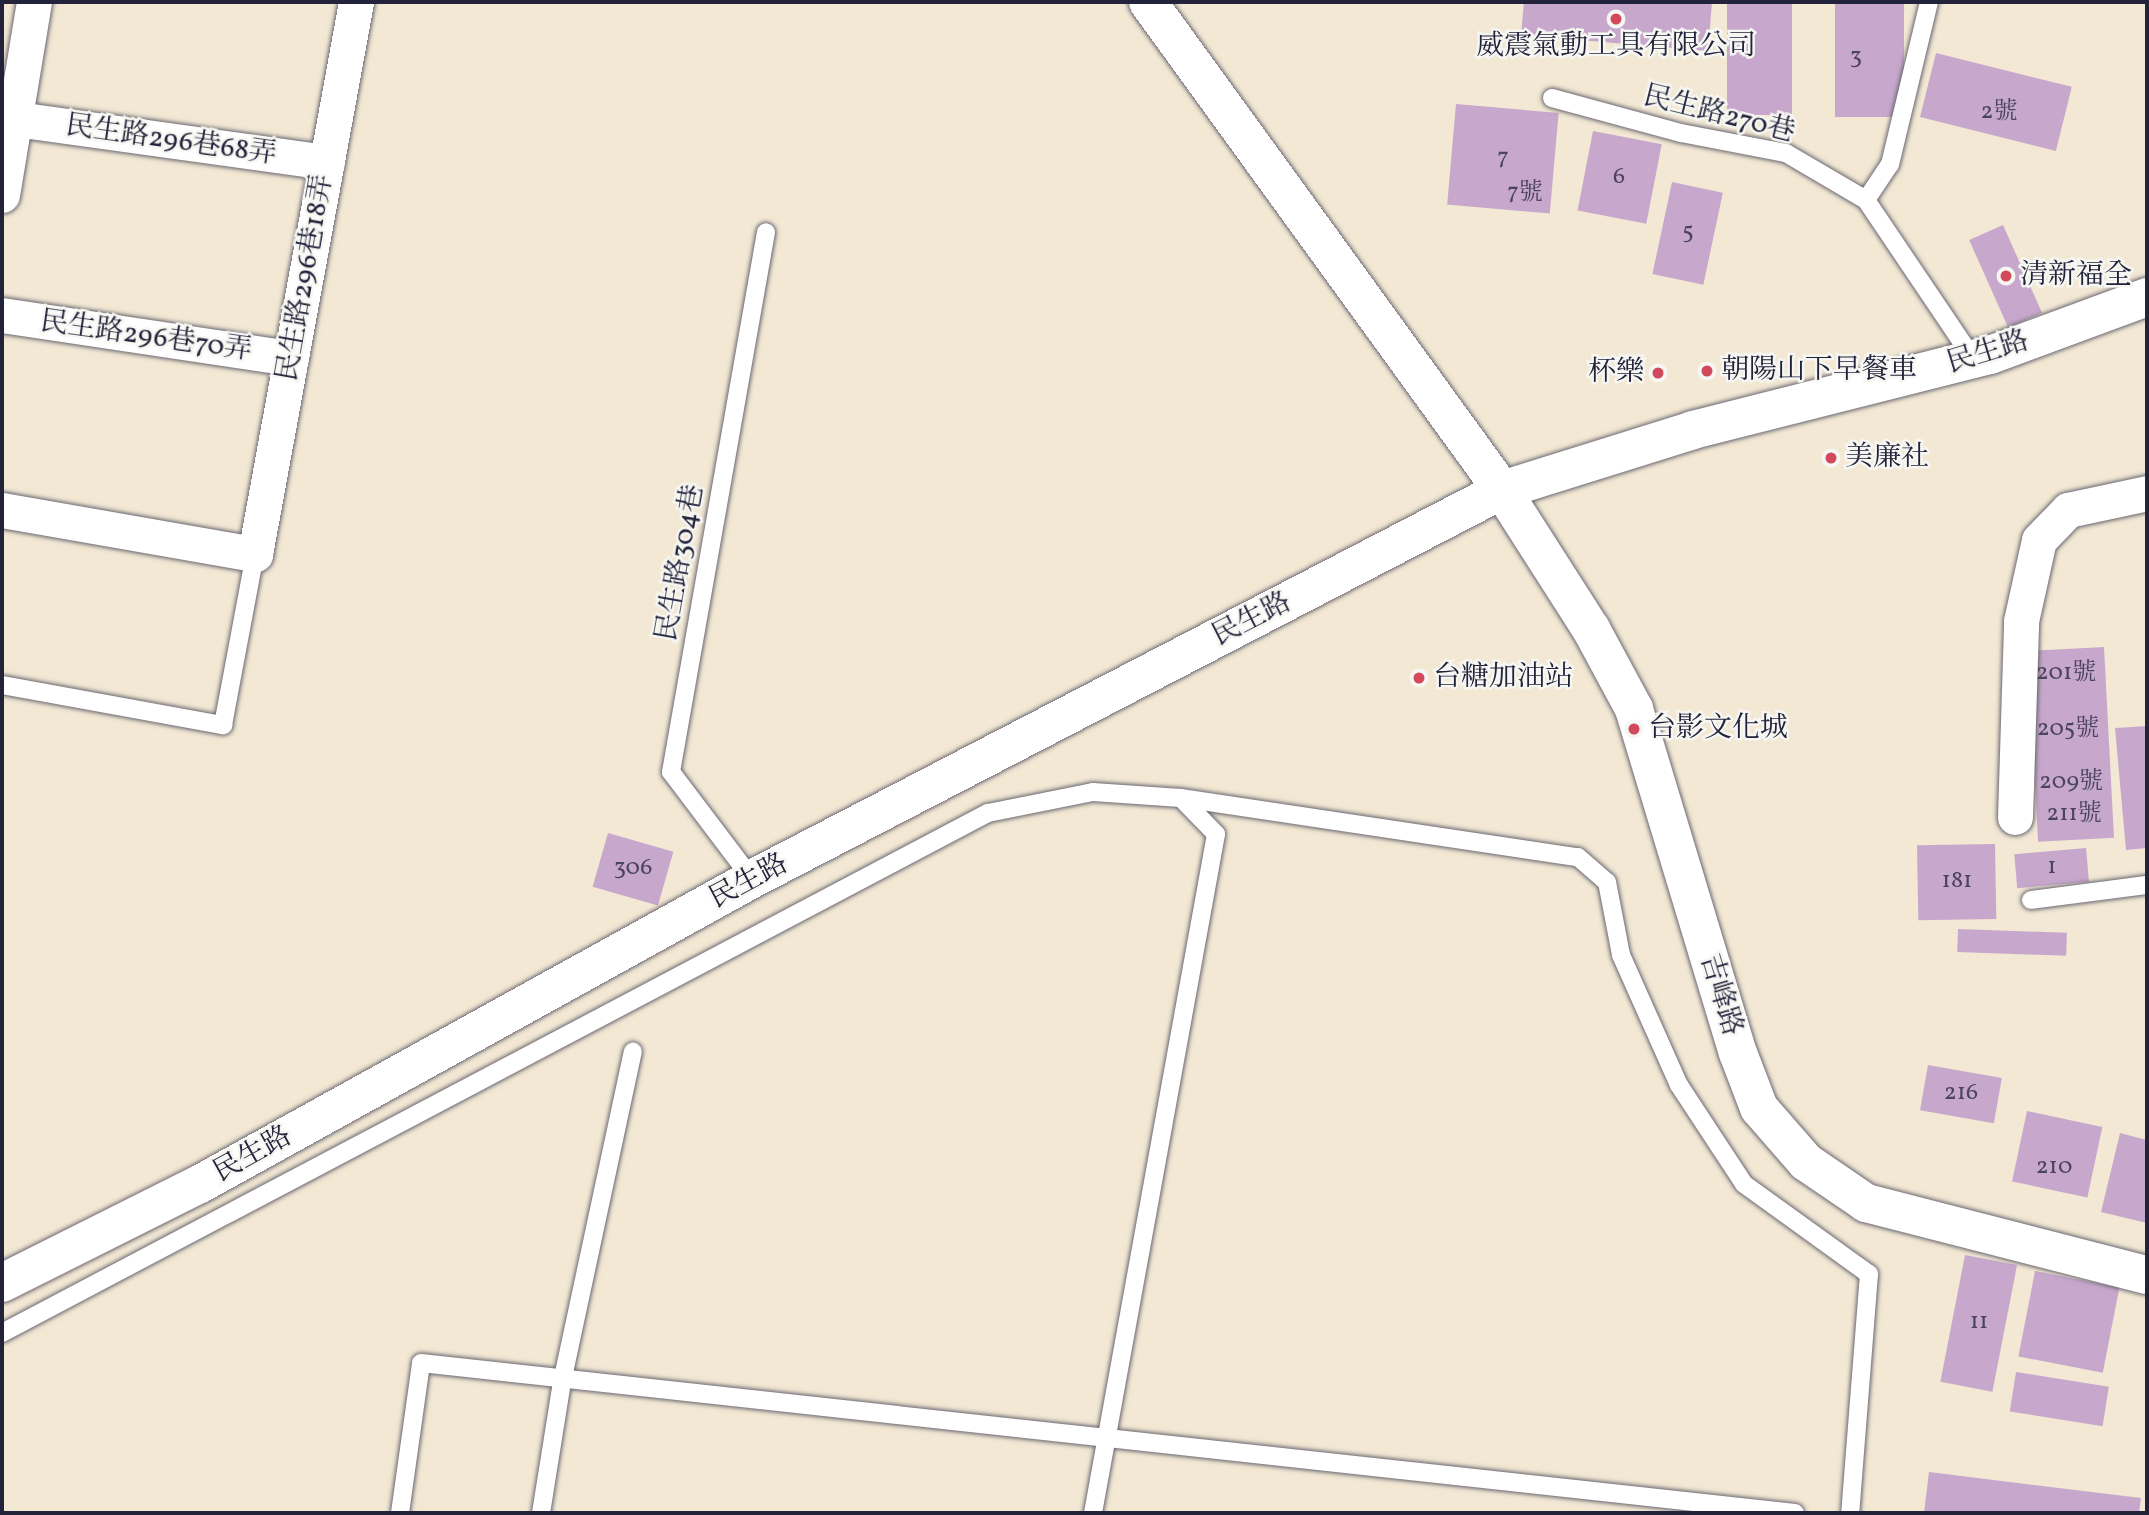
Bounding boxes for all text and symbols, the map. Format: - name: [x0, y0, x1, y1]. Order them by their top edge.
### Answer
- marker: 威震氣動工具有限公司: [1608, 11, 1624, 27]
- place label: 威震氣動工具有限公司: [1476, 30, 1756, 64]
- house number: 3: [1850, 44, 1862, 72]
- street label: 民生路270巷: [1639, 80, 1799, 150]
- house number: 2號: [1981, 99, 2017, 127]
- street label: 民生路296巷68弄: [63, 110, 279, 172]
- house number: 7: [1497, 145, 1509, 173]
- house number: 6: [1613, 164, 1625, 192]
- street label: 民生路296巷18弄: [271, 172, 341, 384]
- house number: 7號: [1507, 180, 1543, 208]
- house number: 5: [1682, 219, 1694, 247]
- place label: 清新福全: [2020, 259, 2132, 293]
- marker: 清新福全: [1998, 268, 2014, 284]
- street label: 民生路296巷70弄: [38, 305, 254, 369]
- street label: 民生路: [1943, 325, 2033, 381]
- place label: 朝陽山下早餐車: [1721, 354, 1917, 388]
- place label: 杯樂: [1588, 356, 1644, 390]
- marker: 朝陽山下早餐車: [1699, 363, 1715, 379]
- marker: 杯樂: [1650, 365, 1666, 381]
- place label: 美廉社: [1845, 441, 1929, 475]
- marker: 美廉社: [1823, 450, 1839, 466]
- street label: 民生路304巷: [651, 482, 711, 644]
- street label: 民生路: [1207, 586, 1297, 654]
- house number: 201號: [2036, 660, 2096, 688]
- place label: 台糖加油站: [1433, 661, 1573, 695]
- marker: 台糖加油站: [1411, 670, 1427, 686]
- place label: 台影文化城: [1648, 712, 1788, 746]
- house number: 205號: [2037, 716, 2099, 744]
- marker: 台影文化城: [1626, 721, 1642, 737]
- house number: 209號: [2039, 769, 2103, 797]
- house number: 211號: [2046, 801, 2102, 829]
- street label: 民生路: [704, 847, 794, 917]
- house number: 1: [2047, 854, 2057, 882]
- house number: 306: [614, 855, 652, 883]
- house number: 181: [1942, 868, 1972, 896]
- street label: 吉峰路: [1692, 950, 1748, 1040]
- house number: 216: [1944, 1080, 1978, 1108]
- street label: 民生路: [208, 1120, 298, 1190]
- house number: 210: [2036, 1154, 2072, 1182]
- house number: 11: [1970, 1309, 1988, 1337]

